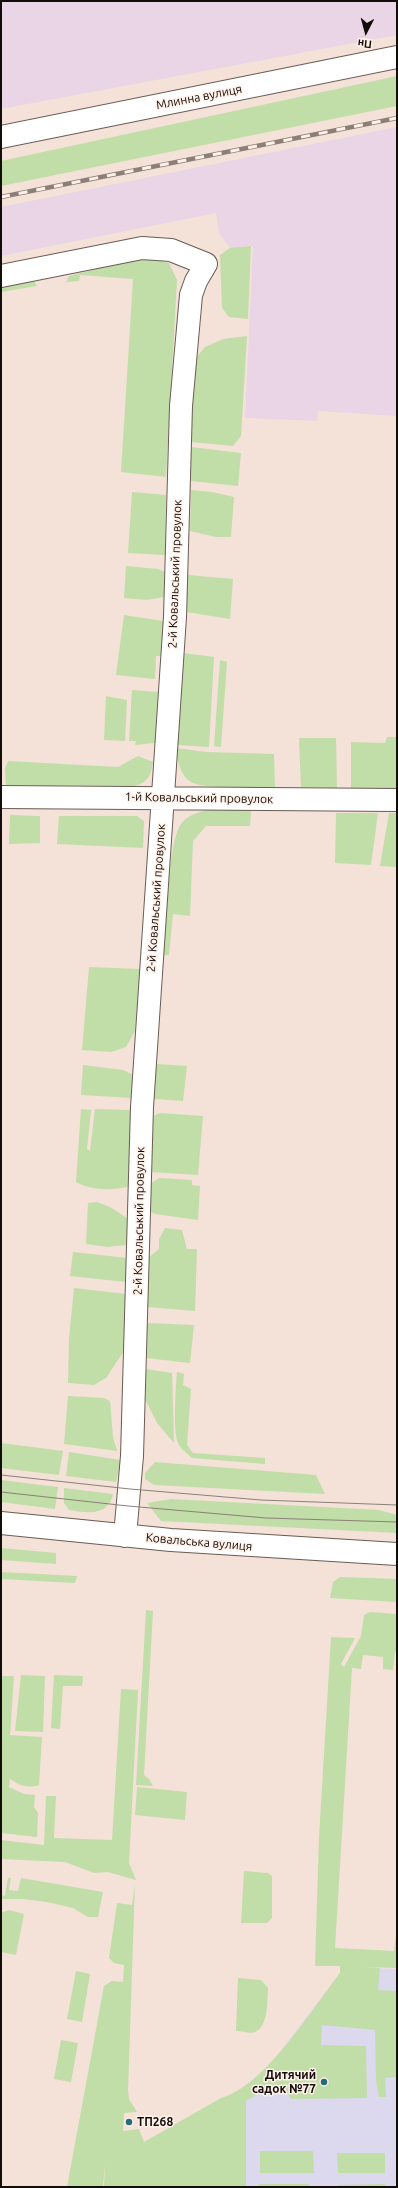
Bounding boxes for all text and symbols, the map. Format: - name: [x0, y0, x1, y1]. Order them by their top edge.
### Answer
- north arrow: [346, 12, 386, 52]
- text: Пн: [357, 37, 373, 51]
- street label: Млинна вулиця: [155, 82, 243, 112]
- street label: 2-й Ковальський провулок: [165, 499, 185, 649]
- street label: 1-й Ковальський провулок: [125, 790, 273, 806]
- street label: 2-й Ковальський провулок: [144, 823, 168, 973]
- street label: 2-й Ковальський провулок: [131, 1147, 147, 1295]
- street label: Ковальська вулиця: [145, 1530, 253, 1554]
- place label: Дитячий садок №77: [252, 2068, 316, 2096]
- marker: Дитячий садок №77: [319, 2077, 329, 2087]
- place label: ТП268: [137, 2115, 173, 2129]
- marker: ТП268: [124, 2117, 134, 2127]

